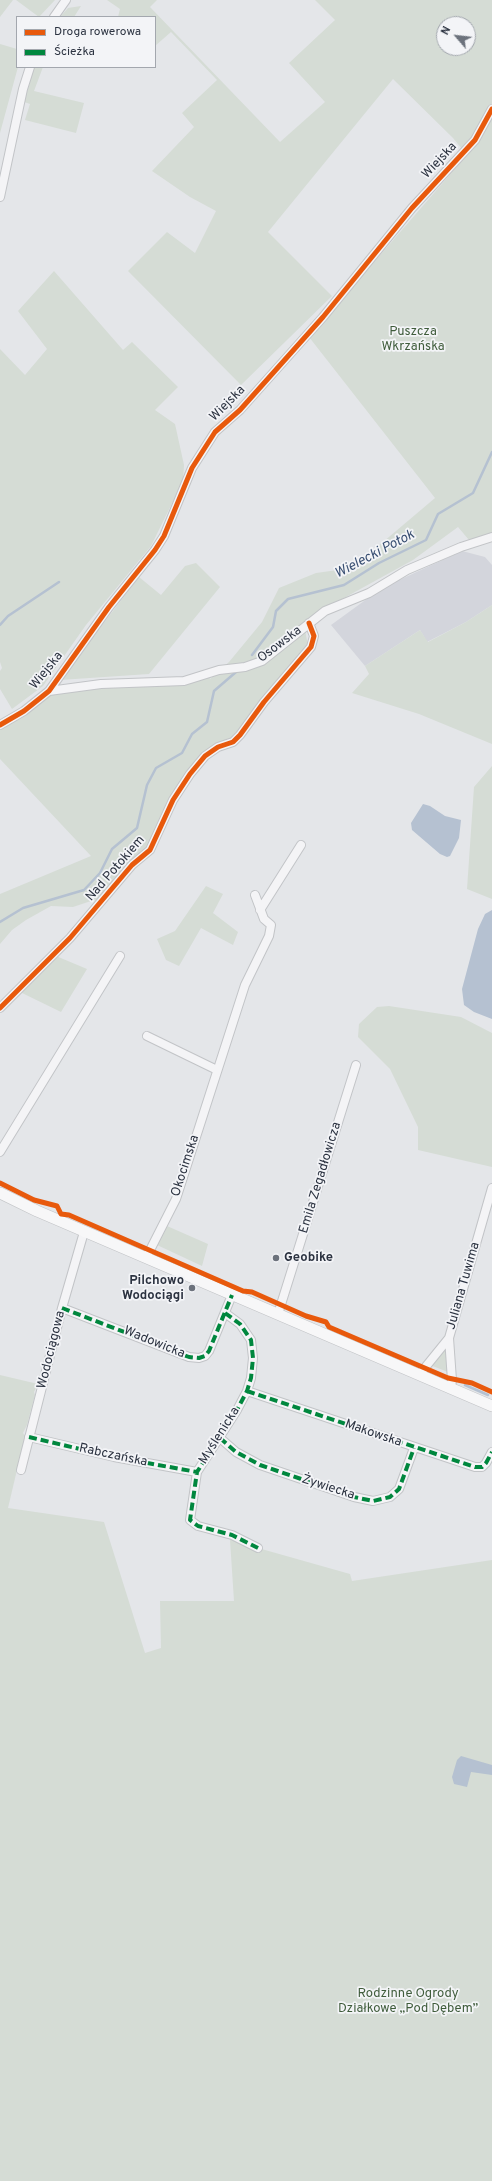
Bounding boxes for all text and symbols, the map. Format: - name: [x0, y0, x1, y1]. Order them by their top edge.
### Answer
- legend: [16, 16, 156, 68]
- north arrow: [436, 16, 476, 56]
- text: Droga rowerowa: [54, 24, 141, 40]
- text: N: [438, 24, 454, 38]
- text: Ścieżka: [54, 44, 95, 60]
- street label: Wiejska: [419, 140, 461, 182]
- park label: Puszcza Wkrzańska: [381, 324, 445, 355]
- street label: Wiejska: [207, 383, 249, 425]
- water label: Wielecki Potok: [332, 527, 418, 583]
- street label: Osowska: [255, 623, 305, 667]
- street label: Wiejska: [27, 649, 67, 693]
- street label: Nad Potokiem: [83, 833, 149, 905]
- street label: Emila Zegadłowicza: [297, 1121, 345, 1235]
- street label: Okocimska: [169, 1133, 203, 1199]
- street label: Juliana Tuwima: [444, 1240, 484, 1332]
- place label: Geobike: [284, 1250, 333, 1266]
- marker: Geobike: [271, 1253, 281, 1263]
- place label: Pilchowo Wodociągi: [122, 1273, 184, 1304]
- marker: Pilchowo Wodociągi: [187, 1283, 197, 1293]
- street label: Wodociągowa: [35, 1309, 69, 1391]
- street label: Wadowicka: [121, 1324, 187, 1362]
- street label: Myślenicka: [196, 1405, 244, 1467]
- street label: Makowska: [342, 1417, 404, 1451]
- street label: Rabczańska: [77, 1441, 149, 1471]
- street label: Żywiecka: [299, 1472, 357, 1504]
- park label: Rodzinne Ogrody Działkowe „Pod Dębem”: [338, 1986, 478, 2017]

